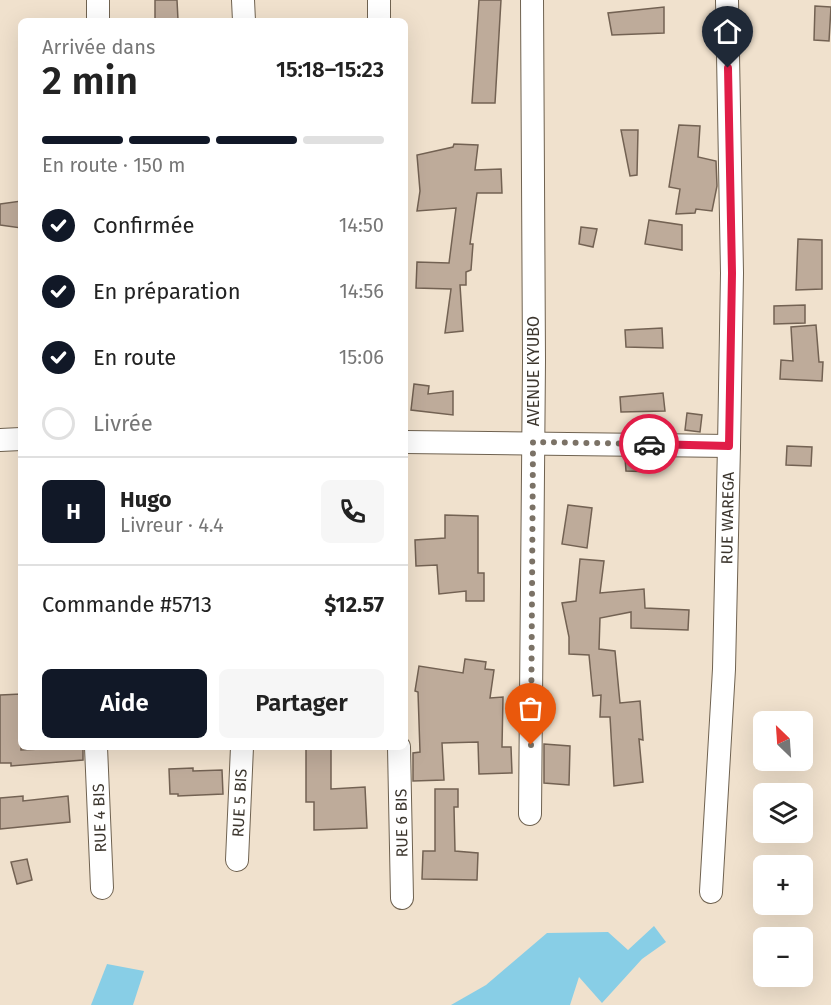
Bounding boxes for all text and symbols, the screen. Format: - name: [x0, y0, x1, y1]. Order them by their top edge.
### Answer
- pin: [702, 6, 753, 68]
- icon: home: [711, 15, 744, 48]
- text: Arrivée dans: [42, 35, 155, 59]
- text: 15:18–15:23: [276, 56, 384, 83]
- text: 2 min: [42, 58, 138, 104]
- text: En route · 150 m: [42, 153, 185, 177]
- icon: check: [42, 209, 75, 242]
- text: Confirmée: [93, 212, 195, 239]
- text: 14:50: [339, 213, 384, 237]
- icon: check: [42, 275, 75, 308]
- text: En préparation: [93, 278, 241, 305]
- text: 14:56: [339, 279, 384, 303]
- street label: AVENUE KYUBO: [524, 316, 543, 426]
- icon: check: [42, 341, 75, 374]
- text: En route: [93, 344, 176, 371]
- text: 15:06: [339, 345, 384, 369]
- text: Livrée: [93, 410, 153, 437]
- courier: [619, 414, 679, 474]
- icon: car: [633, 428, 666, 461]
- street label: RUE WAREGA: [717, 471, 738, 564]
- button: phone: [321, 480, 384, 543]
- text: Hugo: [120, 486, 172, 513]
- text: H: [66, 498, 81, 525]
- text: Livreur · 4.4: [120, 513, 224, 537]
- text: Commande #5713: [42, 591, 212, 618]
- text: $12.57: [324, 591, 384, 618]
- button: Aide: [42, 669, 207, 738]
- button: Partager: [219, 669, 384, 738]
- pin: [505, 683, 556, 745]
- icon: bag: [514, 692, 547, 725]
- north arrow: [753, 711, 813, 771]
- map controls: [753, 711, 813, 987]
- street label: RUE 5 BIS: [228, 768, 251, 838]
- street label: RUE 4 BIS: [89, 783, 110, 853]
- button: layers: [753, 783, 813, 843]
- street label: RUE 6 BIS: [391, 788, 412, 858]
- button: +: [753, 855, 813, 915]
- button: −: [753, 927, 813, 987]

